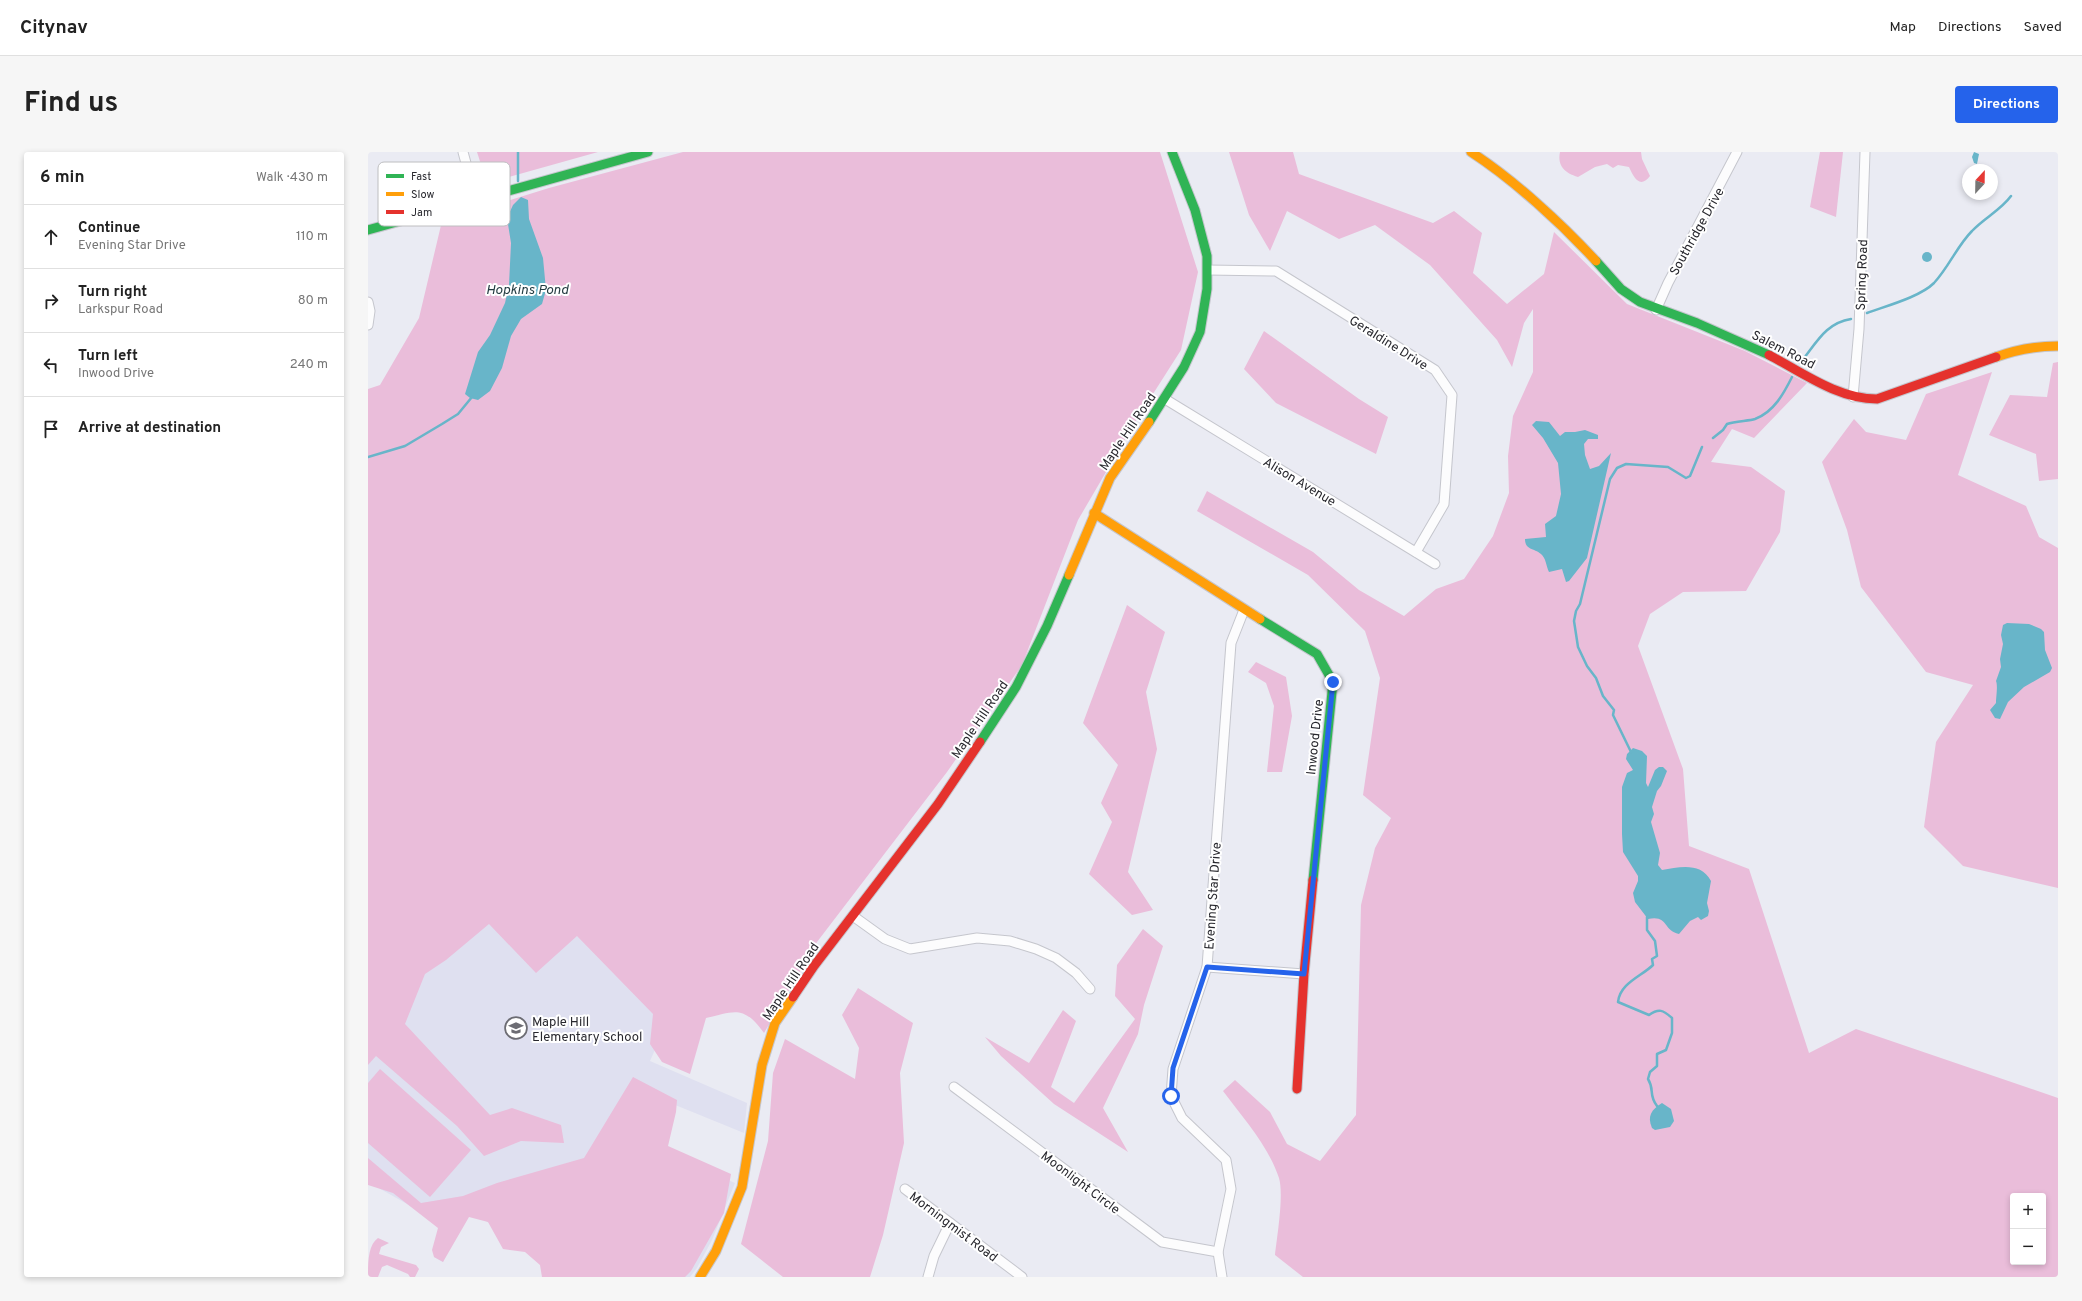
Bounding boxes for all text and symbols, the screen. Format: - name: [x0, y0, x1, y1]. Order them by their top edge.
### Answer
- text: Citynav: [20, 16, 88, 40]
- text: Map: [1890, 19, 1916, 36]
- text: Directions: [1938, 19, 2002, 36]
- text: Saved: [2024, 19, 2062, 36]
- text: Find us: [24, 86, 118, 122]
- button: Directions: [1955, 86, 2058, 123]
- legend: [378, 162, 510, 226]
- north arrow: [1962, 164, 1998, 200]
- text: 6 min: [40, 167, 84, 189]
- text: Walk · 430 m: [256, 170, 328, 186]
- text: Fast: [411, 170, 431, 184]
- street label: Southridge Drive: [1667, 185, 1728, 279]
- text: Slow: [411, 188, 434, 202]
- text: Jam: [411, 206, 432, 220]
- text: Continue: [78, 219, 140, 238]
- icon: ahead: [40, 226, 62, 248]
- text: 110 m: [296, 229, 328, 245]
- text: Evening Star Drive: [78, 238, 186, 254]
- street label: Spring Road: [1854, 239, 1872, 311]
- water label: Hopkins Pond: [486, 282, 570, 299]
- text: Turn right: [78, 283, 147, 302]
- icon: right: [40, 290, 62, 312]
- text: 80 m: [298, 293, 328, 309]
- text: Larkspur Road: [78, 302, 163, 318]
- street label: Geraldine Drive: [1346, 313, 1430, 374]
- street label: Salem Road: [1749, 328, 1818, 374]
- text: Turn left: [78, 347, 138, 366]
- icon: left: [40, 354, 62, 376]
- text: 240 m: [290, 357, 328, 373]
- text: Inwood Drive: [78, 366, 154, 382]
- street label: Maple Hill Road: [1097, 390, 1161, 474]
- icon: arrive: [40, 418, 62, 440]
- text: Arrive at destination: [78, 419, 221, 438]
- street label: Alison Avenue: [1260, 455, 1338, 511]
- route end: [1324, 673, 1342, 691]
- street label: Maple Hill Road: [949, 678, 1013, 762]
- street label: Inwood Drive: [1304, 699, 1328, 776]
- street label: Evening Star Drive: [1202, 842, 1226, 950]
- street label: Maple Hill Road: [760, 940, 824, 1024]
- school or university icon: Maple Hill Elementary School: [503, 1015, 529, 1041]
- place label: Maple Hill Elementary School: [532, 1015, 642, 1046]
- route start: [1162, 1087, 1180, 1105]
- street label: Moonlight Circle: [1037, 1149, 1123, 1219]
- street label: Morningmist Road: [905, 1189, 1000, 1266]
- map controls: [2010, 1193, 2046, 1265]
- button: +: [2010, 1193, 2046, 1229]
- button: −: [2010, 1229, 2046, 1265]

